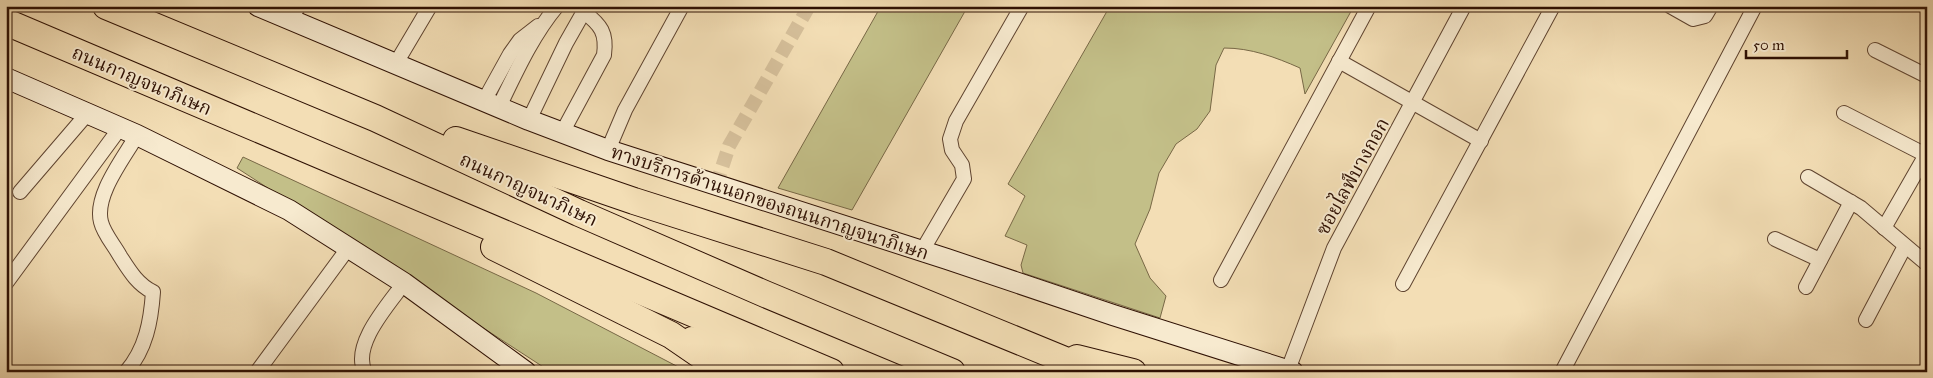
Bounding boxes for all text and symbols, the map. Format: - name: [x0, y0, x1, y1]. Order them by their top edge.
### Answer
- scale bar: [1746, 28, 1847, 60]
- text: 50 m: [1753, 36, 1785, 54]
- street label: ถนนกาญจนาภิเษก: [68, 41, 215, 120]
- street label: ซอยไลฟ์บางกอก: [1309, 113, 1394, 239]
- street label: ทางบริการด้านนอกของถนนกาญจนาภิเษก: [608, 140, 932, 265]
- street label: ถนนกาญจนาภิเษก: [456, 147, 601, 232]

